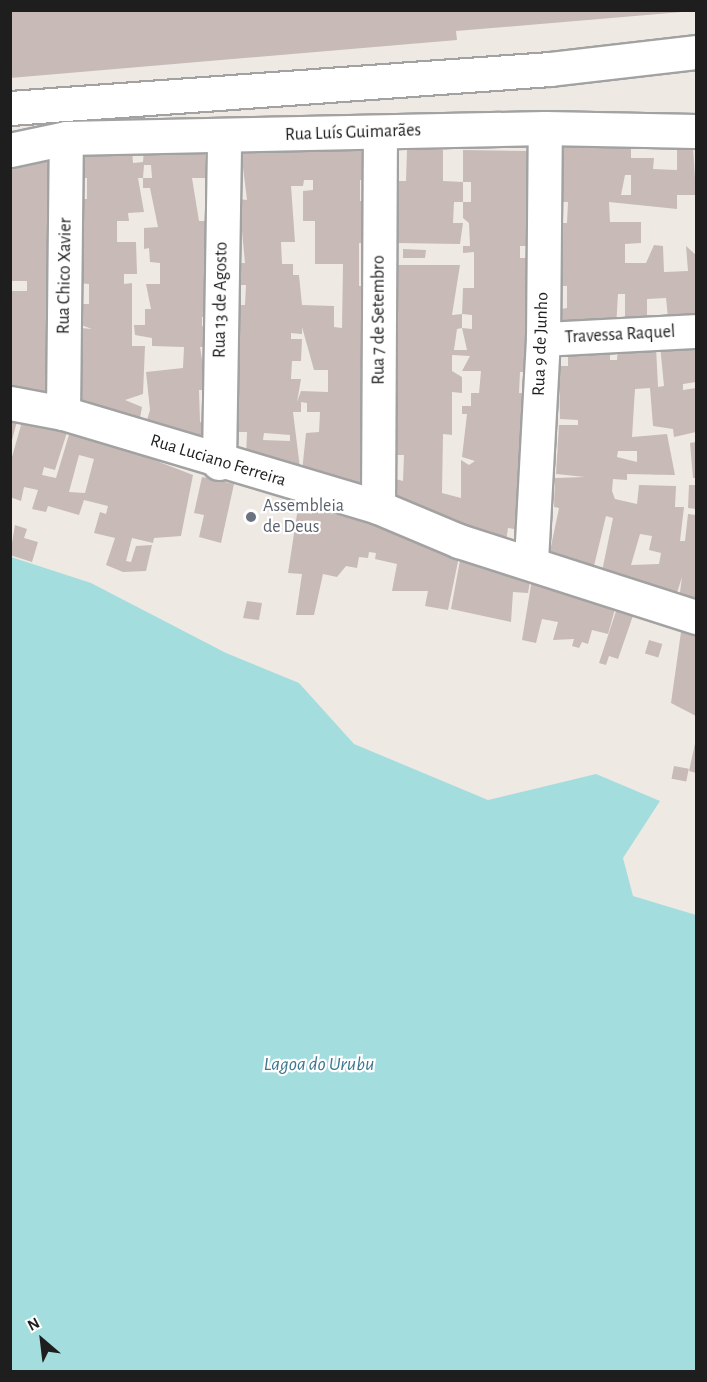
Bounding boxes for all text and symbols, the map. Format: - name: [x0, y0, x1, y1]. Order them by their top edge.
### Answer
- street label: Rua Luís Guimarães: [285, 120, 421, 146]
- street label: Rua Chico Xavier: [53, 218, 77, 334]
- street label: Rua 13 de Agosto: [209, 242, 233, 358]
- street label: Rua 7 de Setembro: [368, 255, 390, 385]
- street label: Rua 9 de Junho: [528, 292, 554, 396]
- street label: Travessa Raquel: [564, 321, 676, 349]
- street label: Rua Luciano Ferreira: [147, 430, 289, 492]
- place label: Assembleia de Deus: [263, 496, 344, 538]
- marker: Assembleia de Deus: [244, 510, 258, 524]
- water label: Lagoa do Urubu: [264, 1052, 374, 1076]
- north arrow: [12, 1310, 72, 1370]
- text: N: [25, 1314, 42, 1334]

